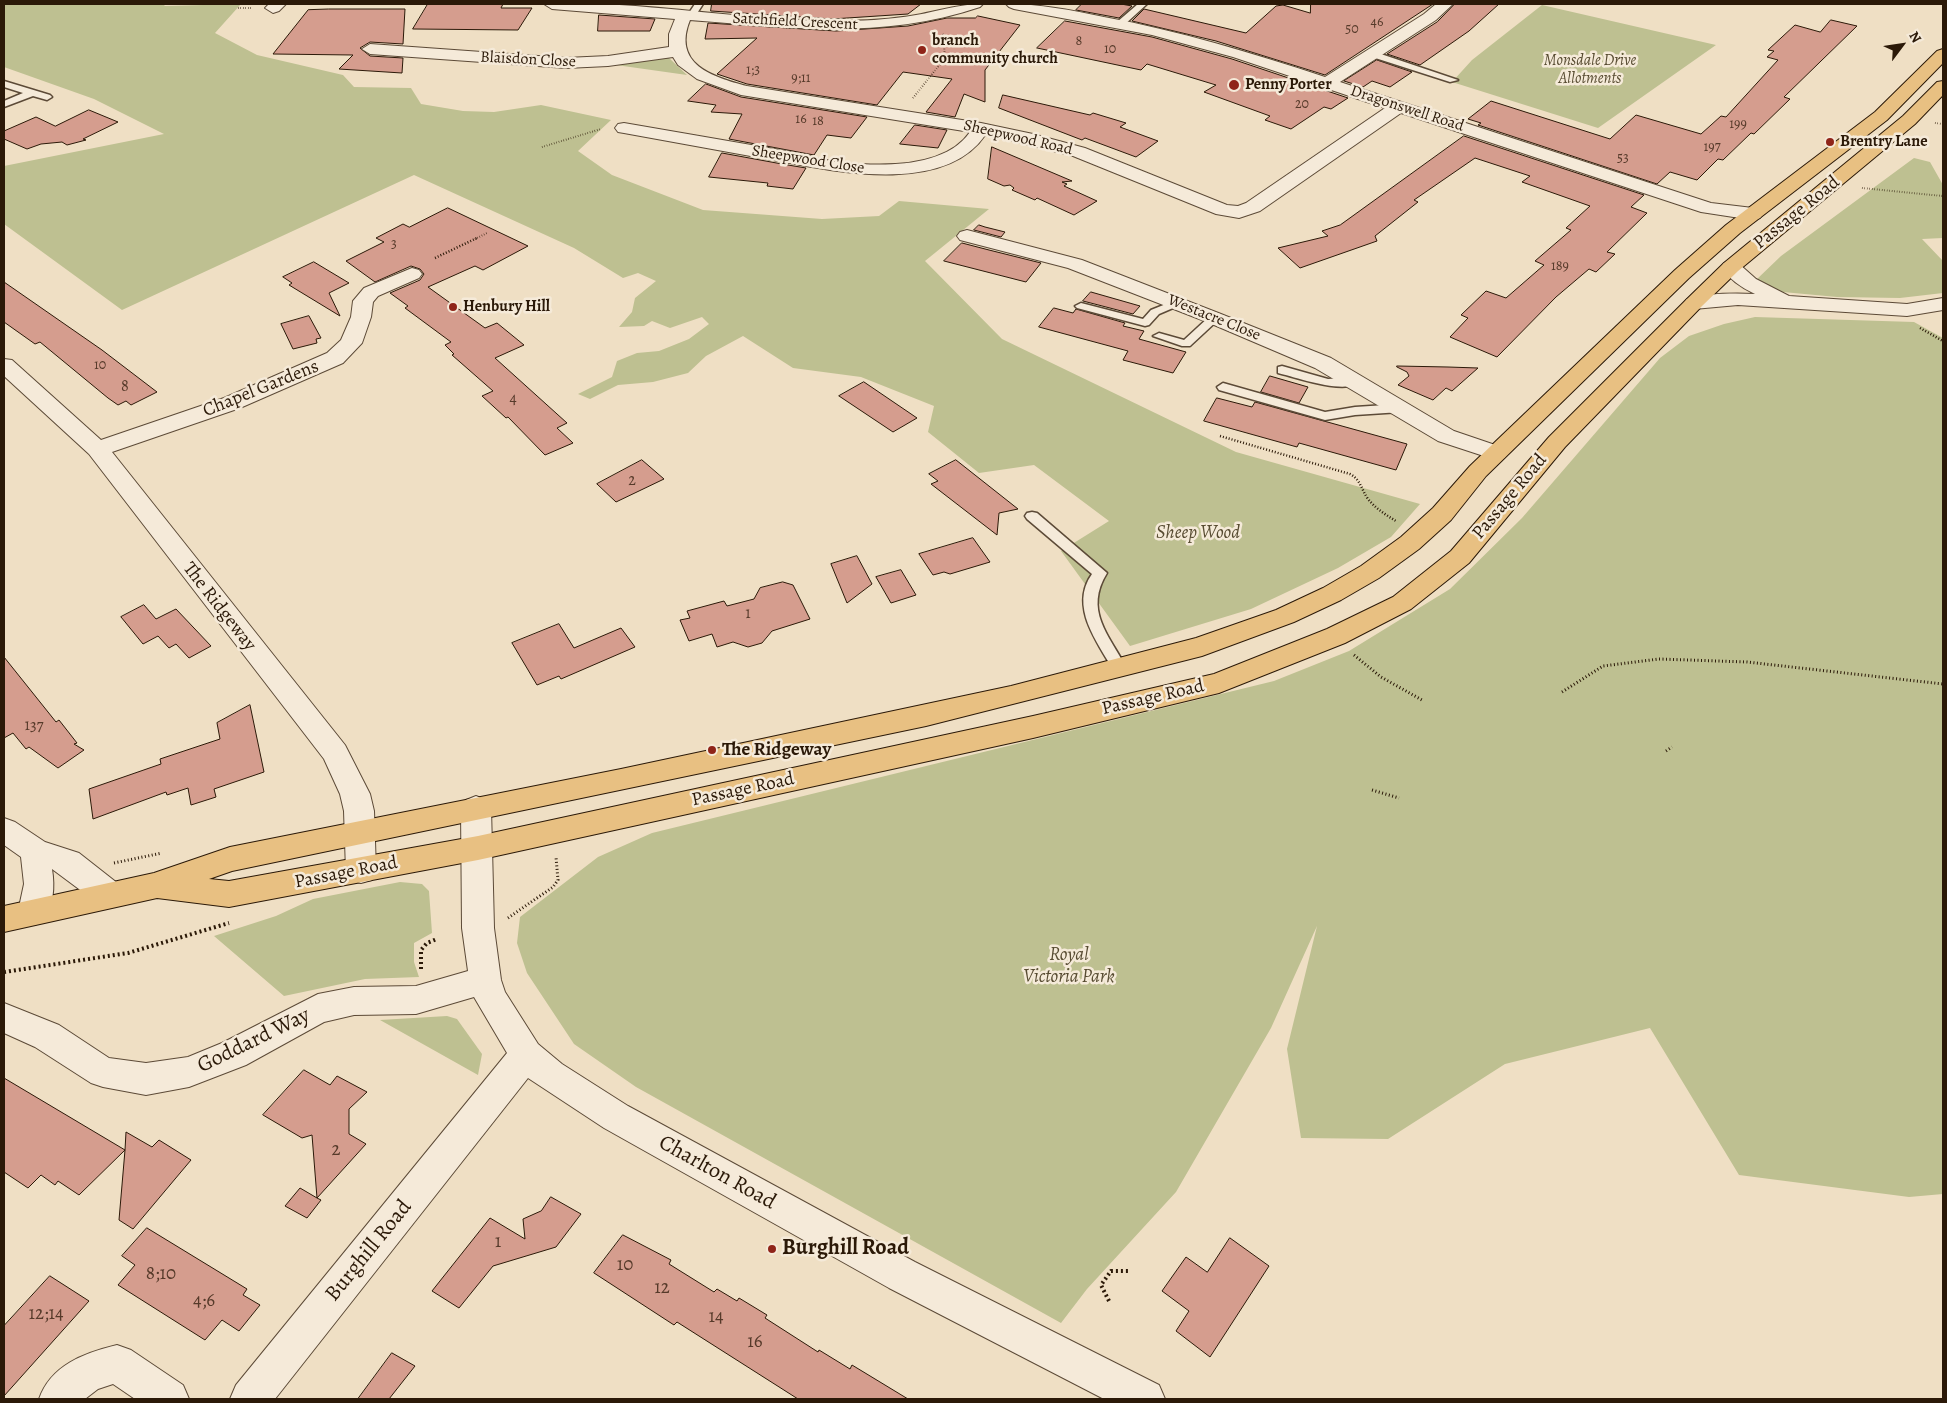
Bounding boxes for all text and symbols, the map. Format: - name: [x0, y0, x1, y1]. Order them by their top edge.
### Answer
- street label: Satchfield Crescent: [732, 9, 858, 35]
- house number: 46: [1371, 15, 1383, 31]
- north arrow: [1877, 20, 1927, 70]
- house number: 50: [1345, 22, 1359, 38]
- text: N: [1905, 28, 1926, 46]
- place label: branch community church: [932, 31, 1058, 69]
- house number: 8: [1076, 34, 1082, 50]
- house number: 10: [1104, 42, 1116, 58]
- marker: branch community church: [916, 44, 928, 56]
- street label: Blaisdon Close: [480, 48, 576, 72]
- park label: Monsdale Drive Allotments: [1544, 51, 1636, 89]
- house number: 1;3: [746, 63, 760, 79]
- house number: 9;11: [791, 71, 811, 87]
- place label: Penny Porter: [1245, 75, 1332, 95]
- marker: Penny Porter: [1227, 78, 1241, 92]
- street label: Dragonswell Road: [1348, 82, 1466, 136]
- house number: 20: [1295, 97, 1309, 113]
- house number: 16: [795, 112, 807, 128]
- house number: 18: [812, 114, 824, 130]
- street label: Sheepwood Road: [962, 116, 1074, 160]
- house number: 199: [1729, 117, 1747, 133]
- place label: Brentry Lane: [1840, 132, 1928, 152]
- marker: Brentry Lane: [1824, 136, 1836, 148]
- house number: 197: [1703, 140, 1721, 156]
- street label: Sheepwood Close: [750, 142, 866, 178]
- house number: 53: [1617, 151, 1629, 167]
- street label: Passage Road: [1749, 171, 1845, 255]
- house number: 3: [391, 237, 397, 253]
- house number: 189: [1551, 259, 1569, 275]
- street label: Westacre Close: [1165, 291, 1263, 345]
- place label: Henbury Hill: [463, 297, 550, 317]
- marker: Henbury Hill: [447, 301, 459, 313]
- street label: Chapel Gardens: [200, 355, 322, 423]
- house number: 10: [94, 358, 106, 374]
- house number: 8: [121, 377, 129, 397]
- house number: 4: [509, 389, 517, 409]
- street label: Passage Road: [1468, 450, 1552, 544]
- house number: 2: [628, 471, 636, 491]
- park label: Sheep Wood: [1156, 522, 1240, 544]
- street label: The Ridgeway: [177, 558, 261, 656]
- house number: 1: [745, 604, 751, 624]
- street label: Passage Road: [1100, 675, 1206, 721]
- house number: 137: [25, 716, 43, 736]
- place label: The Ridgeway: [722, 739, 831, 761]
- marker: The Ridgeway: [706, 744, 718, 756]
- street label: Passage Road: [690, 768, 796, 812]
- street label: Passage Road: [293, 852, 399, 894]
- park label: Royal Victoria Park: [1023, 944, 1115, 988]
- street label: Goddard Way: [193, 1002, 315, 1080]
- street label: Charlton Road: [654, 1130, 780, 1216]
- house number: 2: [331, 1139, 341, 1161]
- street label: Burghill Road: [320, 1195, 418, 1307]
- house number: 1: [495, 1231, 501, 1253]
- place label: Burghill Road: [782, 1236, 909, 1262]
- marker: Burghill Road: [766, 1243, 778, 1255]
- house number: 10: [617, 1254, 633, 1276]
- house number: 8;10: [146, 1263, 176, 1285]
- house number: 12: [654, 1277, 670, 1299]
- house number: 4;6: [193, 1290, 215, 1312]
- house number: 12;14: [28, 1303, 64, 1325]
- house number: 14: [708, 1306, 724, 1328]
- house number: 16: [747, 1331, 763, 1353]

